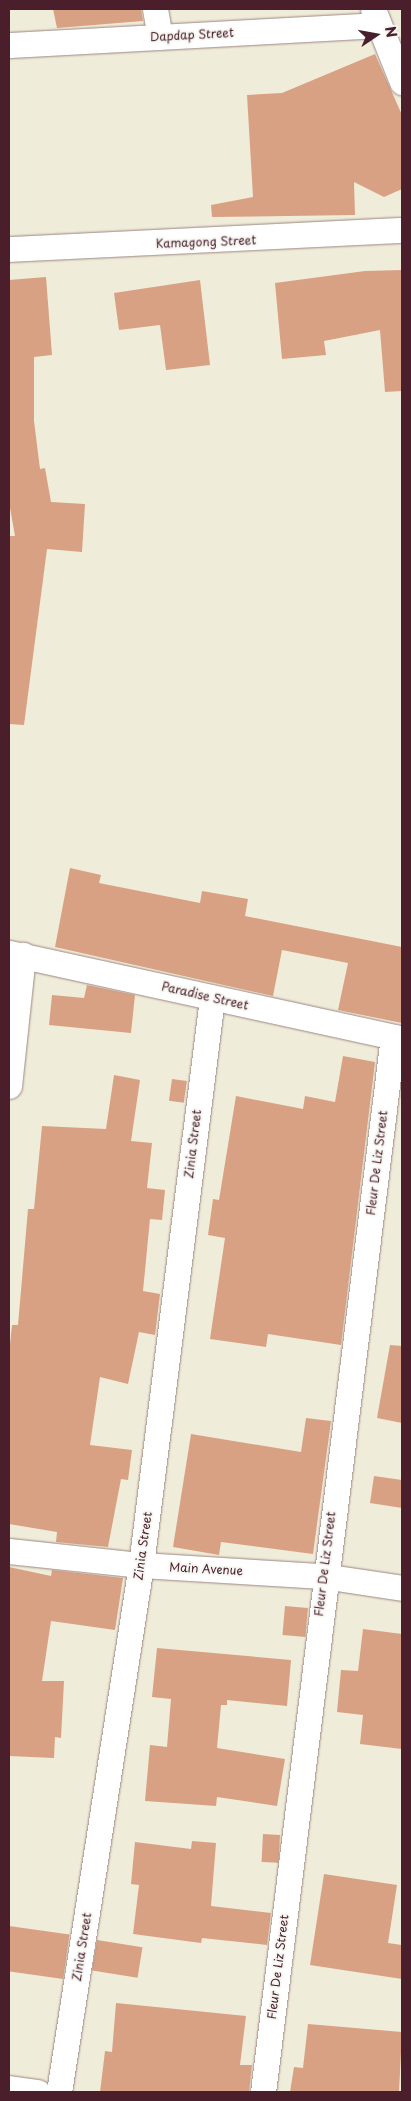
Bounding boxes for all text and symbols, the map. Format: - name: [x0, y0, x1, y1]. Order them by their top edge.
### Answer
- north arrow: [351, 10, 401, 60]
- text: N: [380, 24, 403, 39]
- street label: Dapdap Street: [149, 26, 235, 44]
- street label: Kamagong Street: [156, 233, 256, 251]
- street label: Paradise Street: [160, 979, 250, 1013]
- street label: Zinia Street: [182, 1109, 204, 1179]
- street label: Fleur De Liz Street: [363, 1109, 391, 1217]
- street label: Fleur De Liz Street: [311, 1510, 339, 1618]
- street label: Zinia Street: [131, 1511, 155, 1581]
- street label: Main Avenue: [169, 1560, 243, 1578]
- street label: Zinia Street: [70, 1912, 94, 1982]
- street label: Fleur De Liz Street: [264, 1913, 292, 2021]

